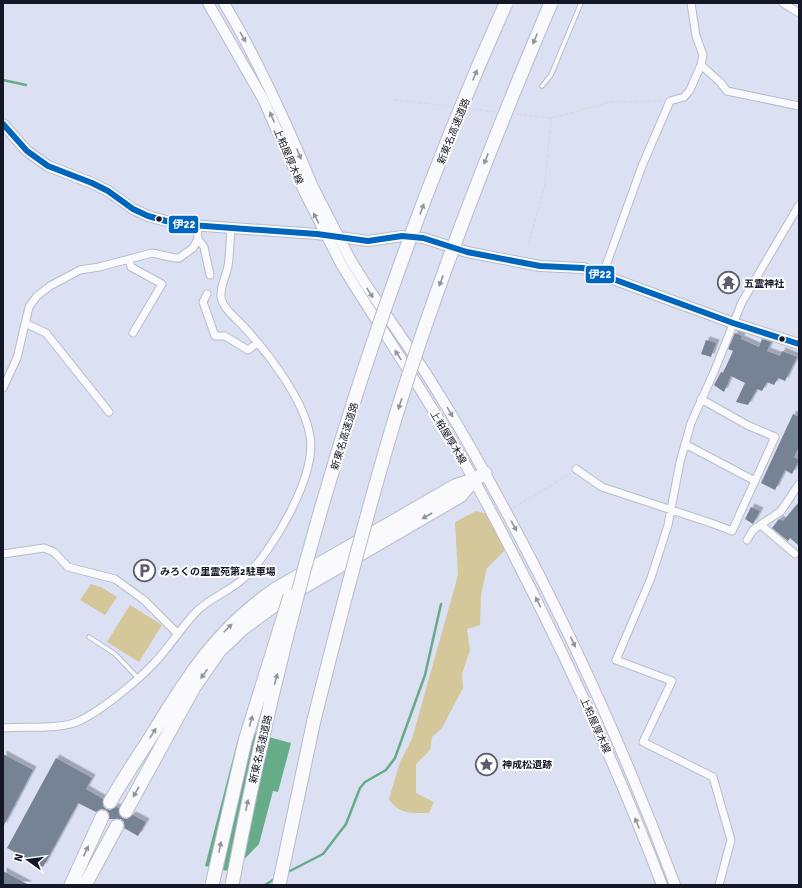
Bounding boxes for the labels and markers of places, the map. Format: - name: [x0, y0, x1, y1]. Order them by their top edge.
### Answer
- unlabelled marker: [154, 214, 164, 224]
- temple icon: 五霊神社: [716, 270, 742, 296]
- place label: 五霊神社: [744, 278, 785, 290]
- unlabelled marker: [777, 334, 787, 344]
- parking icon: みろくの里霊苑第2駐車場: [131, 558, 157, 584]
- place label: みろくの里霊苑第2駐車場: [160, 566, 275, 578]
- place icon: 神成松遺跡: [474, 751, 500, 777]
- place label: 神成松遺跡: [502, 759, 552, 771]

